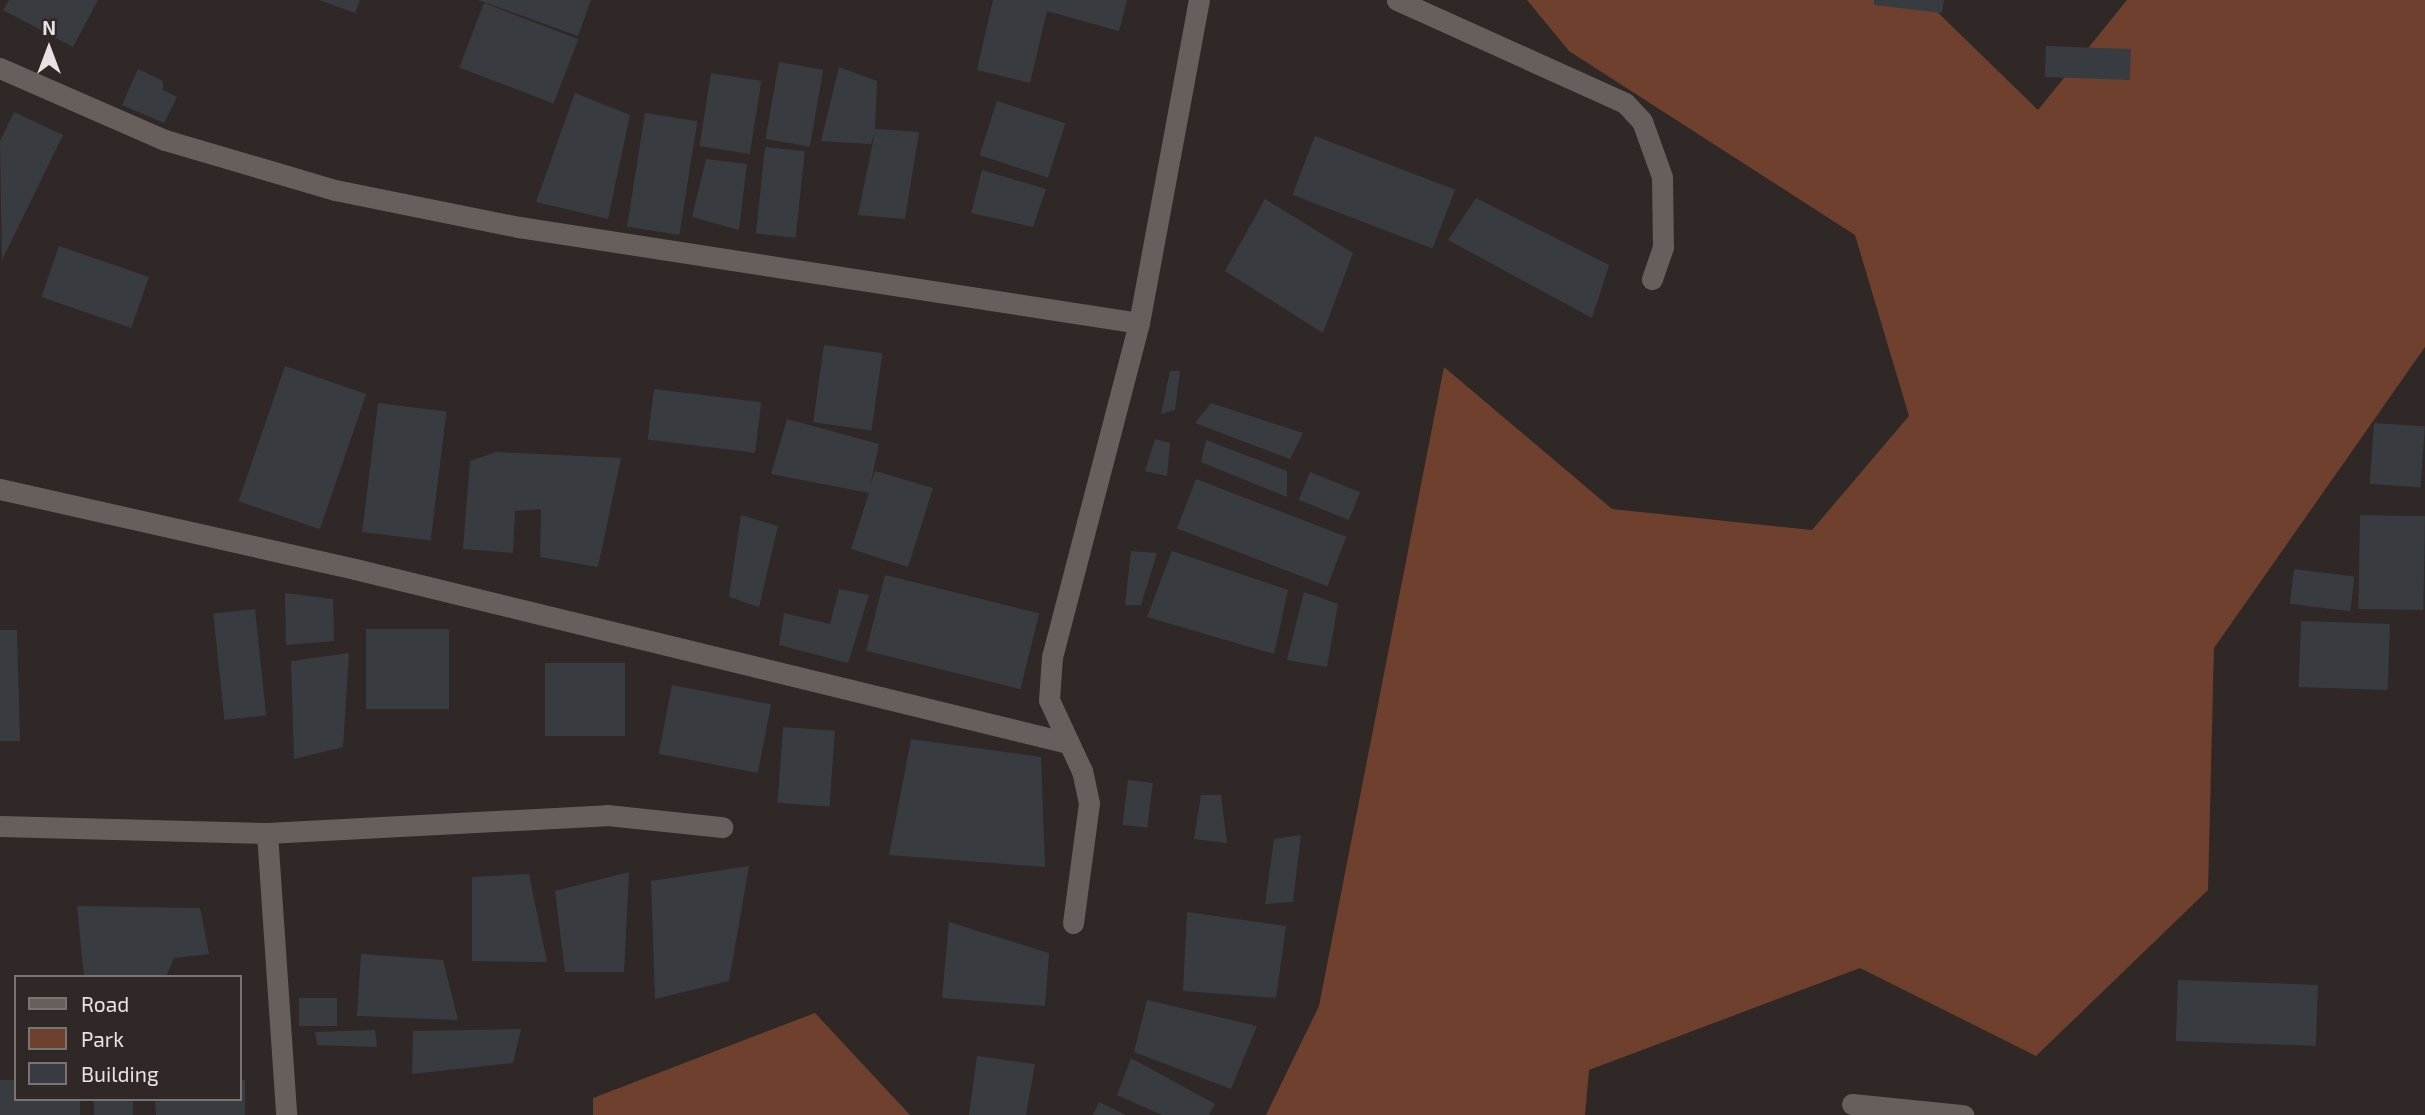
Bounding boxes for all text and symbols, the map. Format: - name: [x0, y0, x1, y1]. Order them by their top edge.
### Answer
- north arrow: [14, 14, 84, 84]
- text: N: [42, 16, 56, 39]
- legend: [14, 975, 242, 1101]
- text: Road: [81, 991, 129, 1016]
- text: Park: [81, 1026, 124, 1051]
- text: Building: [81, 1061, 159, 1086]

